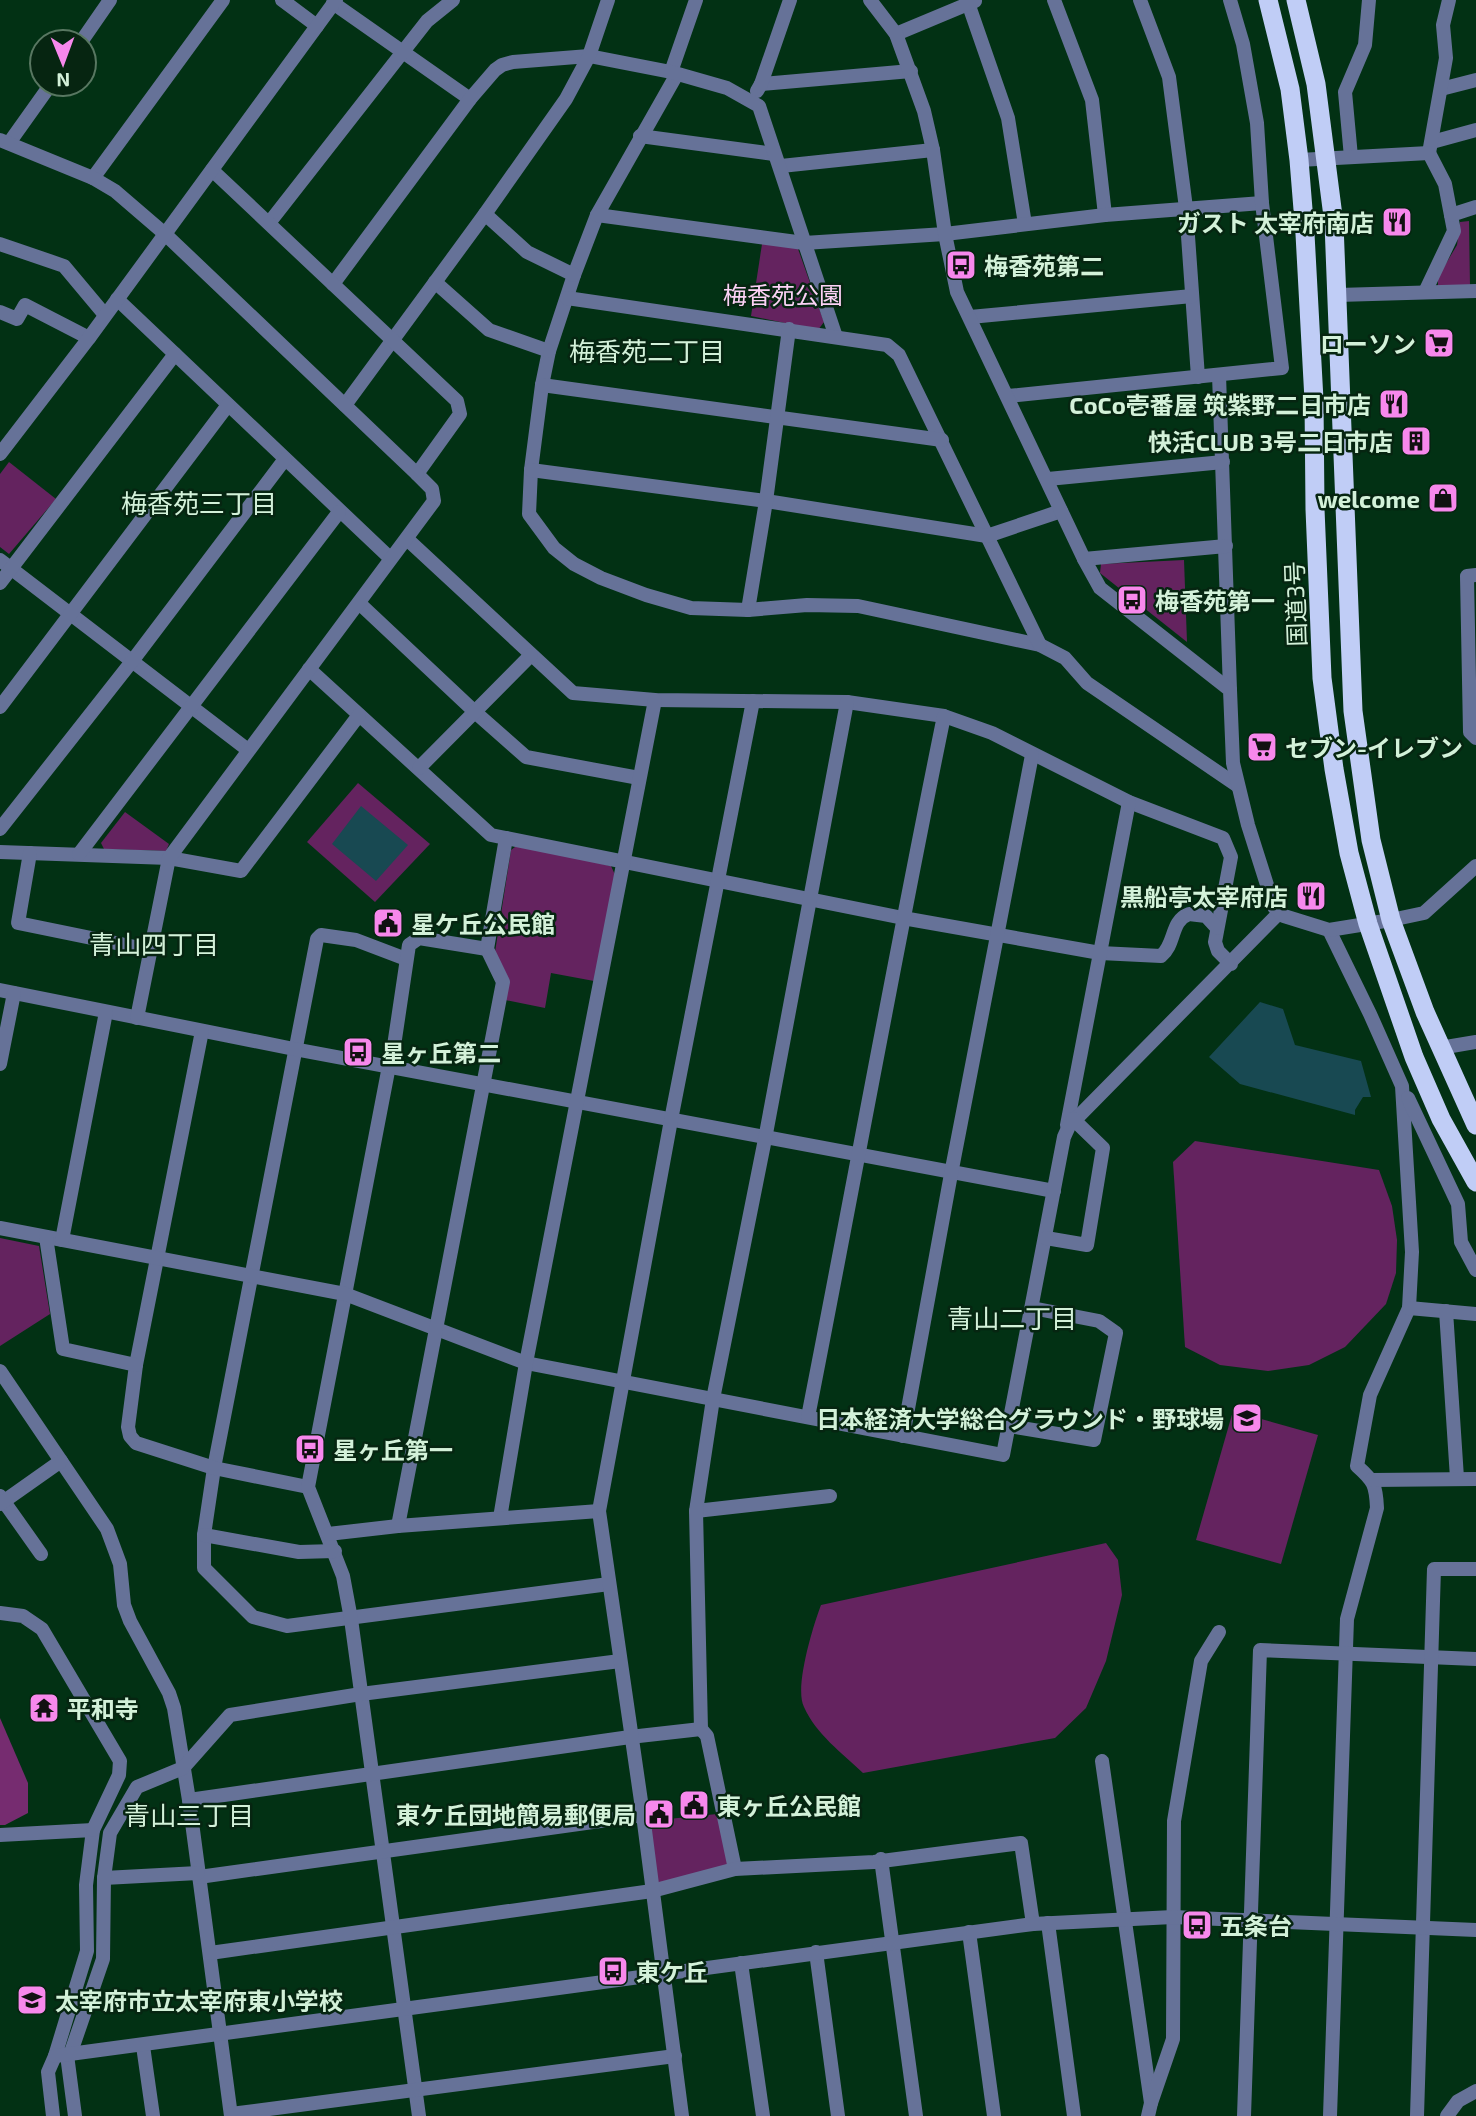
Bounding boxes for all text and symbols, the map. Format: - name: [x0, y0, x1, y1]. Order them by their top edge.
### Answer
- north arrow: [28, 28, 98, 98]
- text: N: [56, 69, 70, 92]
- restaurant icon: ガスト 太宰府南店: [1380, 205, 1414, 239]
- place label: ガスト 太宰府南店: [1177, 208, 1374, 237]
- bus stop icon: 梅香苑第二: [944, 248, 978, 282]
- place label: 梅香苑第二: [984, 251, 1104, 280]
- park label: 梅香苑公園: [723, 280, 843, 309]
- supermarket icon: ローソン: [1422, 326, 1456, 360]
- place label: ローソン: [1320, 329, 1416, 358]
- district label: 梅香苑二丁目: [569, 335, 725, 366]
- restaurant icon: CoCo壱番屋 筑紫野二日市店: [1377, 387, 1411, 421]
- place label: CoCo壱番屋 筑紫野二日市店: [1069, 390, 1371, 419]
- building icon: 快活CLUB 3号二日市店: [1399, 424, 1433, 458]
- place label: 快活CLUB 3号二日市店: [1148, 427, 1393, 456]
- shop icon: welcome: [1426, 481, 1460, 515]
- place label: welcome: [1317, 484, 1420, 513]
- district label: 梅香苑三丁目: [121, 487, 277, 518]
- street label: 国道3号: [1279, 561, 1311, 647]
- bus stop icon: 梅香苑第一: [1115, 583, 1149, 617]
- place label: 梅香苑第一: [1155, 586, 1275, 615]
- supermarket icon: セブン-イレブン: [1245, 730, 1279, 764]
- place label: セブン-イレブン: [1285, 733, 1463, 762]
- restaurant icon: 黒船亭太宰府店: [1294, 879, 1328, 913]
- place label: 黒船亭太宰府店: [1120, 882, 1288, 911]
- public building icon: 星ケ丘公民館: [371, 906, 405, 940]
- place label: 星ケ丘公民館: [411, 909, 555, 938]
- district label: 青山四丁目: [89, 928, 219, 959]
- bus stop icon: 星ヶ丘第二: [341, 1035, 375, 1069]
- place label: 星ヶ丘第二: [381, 1038, 501, 1067]
- district label: 青山二丁目: [947, 1302, 1077, 1333]
- school or university icon: 日本経済大学総合グラウンド・野球場: [1230, 1401, 1264, 1435]
- place label: 日本経済大学総合グラウンド・野球場: [816, 1404, 1224, 1433]
- bus stop icon: 星ヶ丘第一: [293, 1432, 327, 1466]
- place label: 星ヶ丘第一: [333, 1435, 453, 1464]
- temple icon: 平和寺: [27, 1691, 61, 1725]
- place label: 平和寺: [67, 1694, 139, 1723]
- public building icon: 東ヶ丘公民館: [677, 1788, 711, 1822]
- place label: 東ヶ丘公民館: [717, 1791, 861, 1820]
- public building icon: 東ケ丘団地簡易郵便局: [642, 1797, 676, 1831]
- district label: 青山三丁目: [124, 1799, 254, 1830]
- place label: 東ケ丘団地簡易郵便局: [396, 1800, 636, 1829]
- bus stop icon: 五条台: [1180, 1908, 1214, 1942]
- place label: 五条台: [1220, 1911, 1292, 1940]
- bus stop icon: 東ケ丘: [596, 1954, 630, 1988]
- place label: 東ケ丘: [636, 1957, 708, 1986]
- school or university icon: 太宰府市立太宰府東小学校: [15, 1983, 49, 2017]
- place label: 太宰府市立太宰府東小学校: [55, 1986, 343, 2015]

